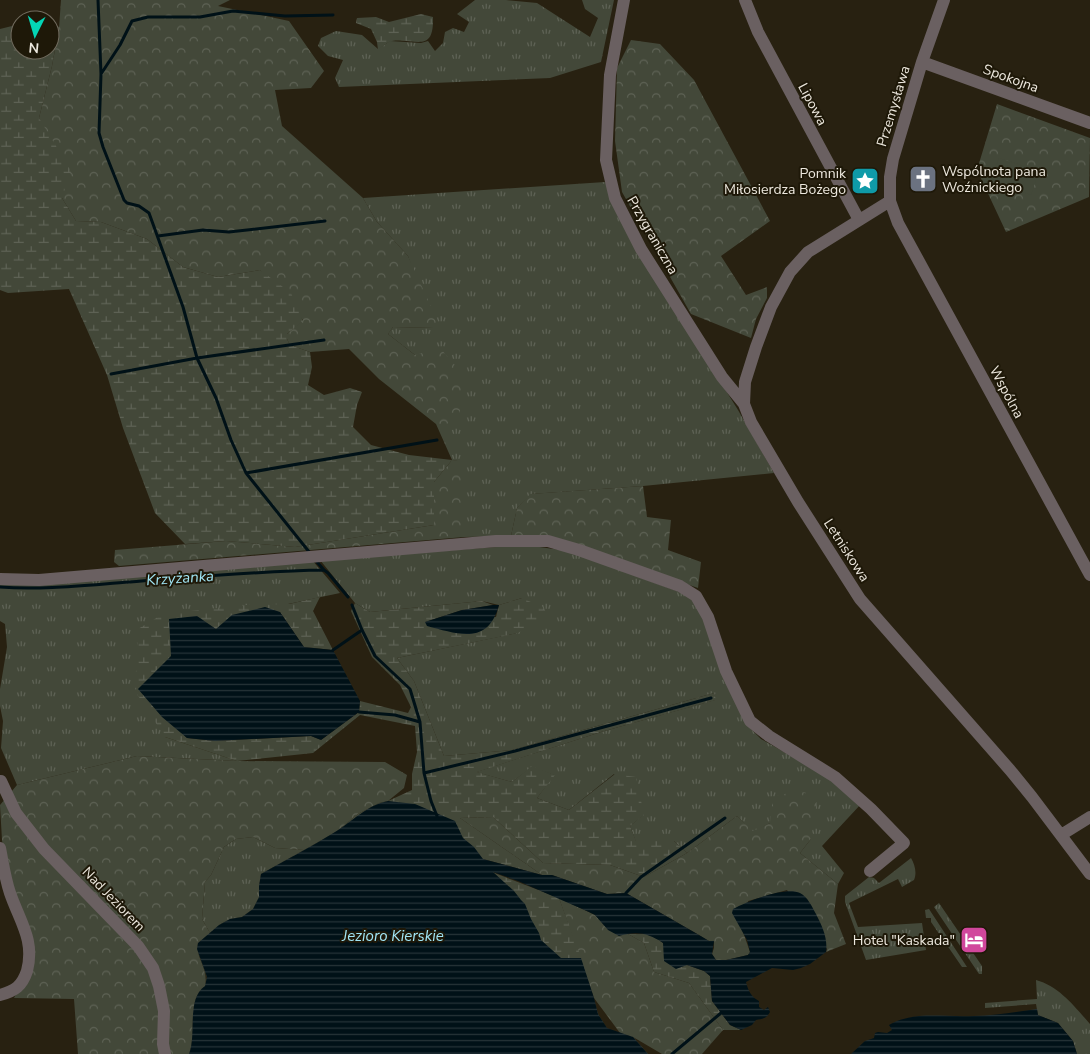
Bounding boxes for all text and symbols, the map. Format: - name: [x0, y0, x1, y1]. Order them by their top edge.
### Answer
- north arrow: [10, 10, 60, 60]
- text: N: [28, 38, 40, 57]
- street label: Spokojna: [980, 60, 1041, 97]
- street label: Przemysława: [872, 63, 915, 149]
- street label: Lipowa: [793, 80, 832, 129]
- place label: Wspólnota pana Woźnickiego: [942, 162, 1046, 197]
- place label: Pomnik Miłosierdza Bożego: [724, 164, 847, 199]
- church icon: Wspólnota pana Woźnickiego: [908, 164, 938, 194]
- place icon: Pomnik Miłosierdza Bożego: [850, 166, 880, 196]
- street label: Przygraniczna: [622, 193, 683, 278]
- street label: Wspólna: [985, 363, 1028, 422]
- street label: Letniskowa: [819, 515, 874, 585]
- water label: Krzyżanka: [145, 566, 215, 590]
- street label: Nad Jeziorem: [78, 863, 149, 936]
- hotel icon: Hotel "Kaskada": [959, 925, 989, 955]
- water label: Jezioro Kierskie: [341, 926, 444, 946]
- place label: Hotel "Kaskada": [853, 931, 955, 950]

